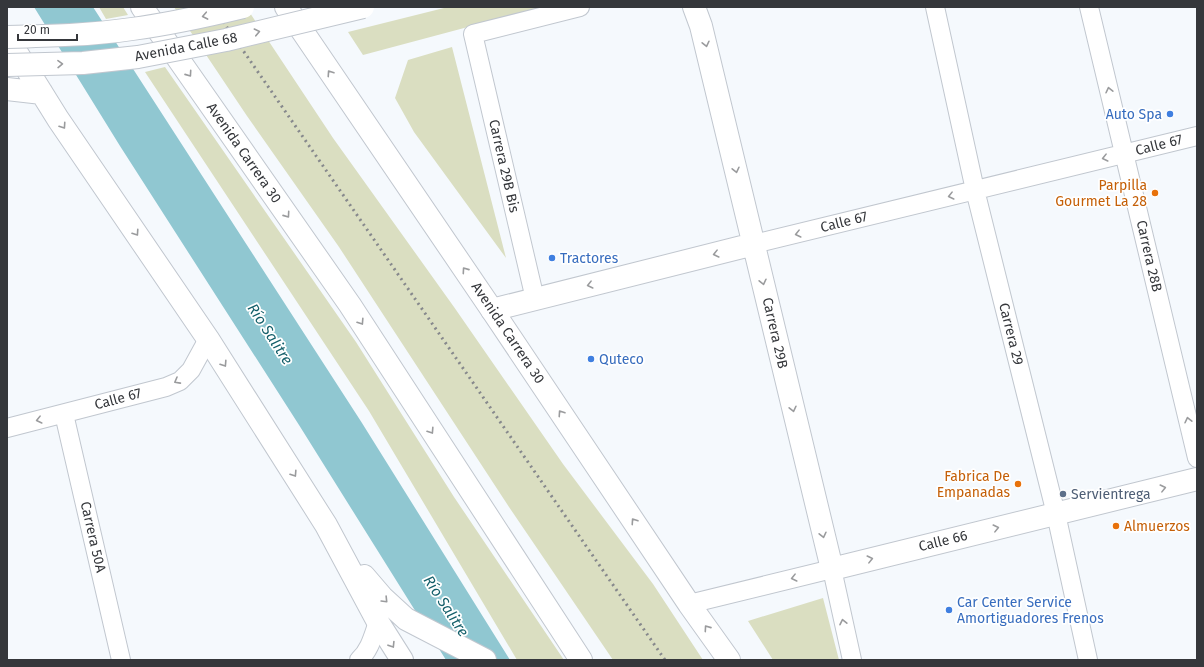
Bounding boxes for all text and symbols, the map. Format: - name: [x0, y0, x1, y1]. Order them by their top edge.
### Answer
- one-way arrow: [202, 11, 208, 19]
- scale bar: [18, 16, 77, 42]
- text: 20 m: [24, 23, 50, 37]
- street label: Avenida Calle 68: [133, 29, 239, 65]
- one-way arrow: [254, 29, 260, 37]
- one-way arrow: [701, 40, 710, 47]
- one-way arrow: [57, 60, 63, 68]
- one-way arrow: [184, 69, 191, 76]
- one-way arrow: [328, 71, 335, 78]
- one-way arrow: [1105, 86, 1113, 93]
- street label: Avenida Carrera 30: [203, 100, 285, 207]
- place label: Auto Spa: [1106, 106, 1162, 123]
- marker: Auto Spa: [1165, 109, 1175, 119]
- street label: Carrera 29B Bis: [485, 118, 523, 215]
- one-way arrow: [58, 122, 66, 129]
- street label: Calle 67: [1134, 131, 1184, 159]
- one-way arrow: [1102, 154, 1108, 162]
- one-way arrow: [732, 167, 740, 174]
- place label: Parpilla Gourmet La 28: [1055, 177, 1147, 210]
- marker: Parpilla Gourmet La 28: [1150, 188, 1160, 198]
- one-way arrow: [948, 191, 955, 200]
- street label: Calle 67: [819, 208, 869, 236]
- one-way arrow: [282, 211, 290, 218]
- street label: Carrera 28B: [1133, 219, 1165, 293]
- one-way arrow: [131, 229, 138, 236]
- one-way arrow: [795, 229, 801, 237]
- one-way arrow: [713, 249, 719, 257]
- place label: Tractores: [560, 250, 619, 267]
- marker: Tractores: [547, 253, 557, 263]
- one-way arrow: [462, 267, 470, 274]
- one-way arrow: [758, 278, 767, 285]
- street label: Avenida Carrera 30: [468, 279, 548, 387]
- one-way arrow: [587, 281, 593, 289]
- street label: Carrera 29B: [759, 296, 791, 370]
- water label: Río Salitre: [244, 300, 297, 368]
- street label: Carrera 29: [995, 301, 1027, 367]
- one-way arrow: [356, 318, 363, 325]
- place label: Quteco: [599, 351, 644, 368]
- marker: Quteco: [586, 354, 596, 364]
- one-way arrow: [219, 360, 226, 367]
- one-way arrow: [174, 376, 181, 384]
- street label: Calle 67: [93, 385, 143, 413]
- one-way arrow: [789, 405, 797, 412]
- one-way arrow: [559, 410, 566, 417]
- one-way arrow: [36, 415, 42, 423]
- one-way arrow: [1184, 417, 1193, 424]
- one-way arrow: [427, 427, 434, 434]
- place label: Fabrica De Empanadas: [937, 468, 1010, 501]
- one-way arrow: [289, 470, 297, 477]
- marker: Fabrica De Empanadas: [1013, 479, 1023, 489]
- one-way arrow: [1160, 484, 1166, 492]
- place label: Servientrega: [1071, 486, 1151, 503]
- marker: Servientrega: [1058, 489, 1068, 499]
- street label: Carrera 50A: [77, 500, 109, 574]
- one-way arrow: [632, 518, 639, 525]
- place label: Almuerzos: [1124, 518, 1190, 535]
- marker: Almuerzos: [1111, 521, 1121, 531]
- one-way arrow: [993, 525, 999, 533]
- street label: Calle 66: [917, 527, 969, 555]
- one-way arrow: [819, 532, 827, 538]
- one-way arrow: [866, 556, 873, 564]
- water label: Río Salitre: [420, 572, 473, 640]
- one-way arrow: [791, 573, 798, 582]
- place label: Car Center Service Amortiguadores Frenos: [957, 594, 1104, 627]
- one-way arrow: [380, 595, 387, 603]
- marker: Car Center Service Amortiguadores Frenos: [944, 605, 954, 615]
- one-way arrow: [840, 619, 848, 625]
- one-way arrow: [704, 625, 712, 632]
- one-way arrow: [388, 641, 395, 648]

